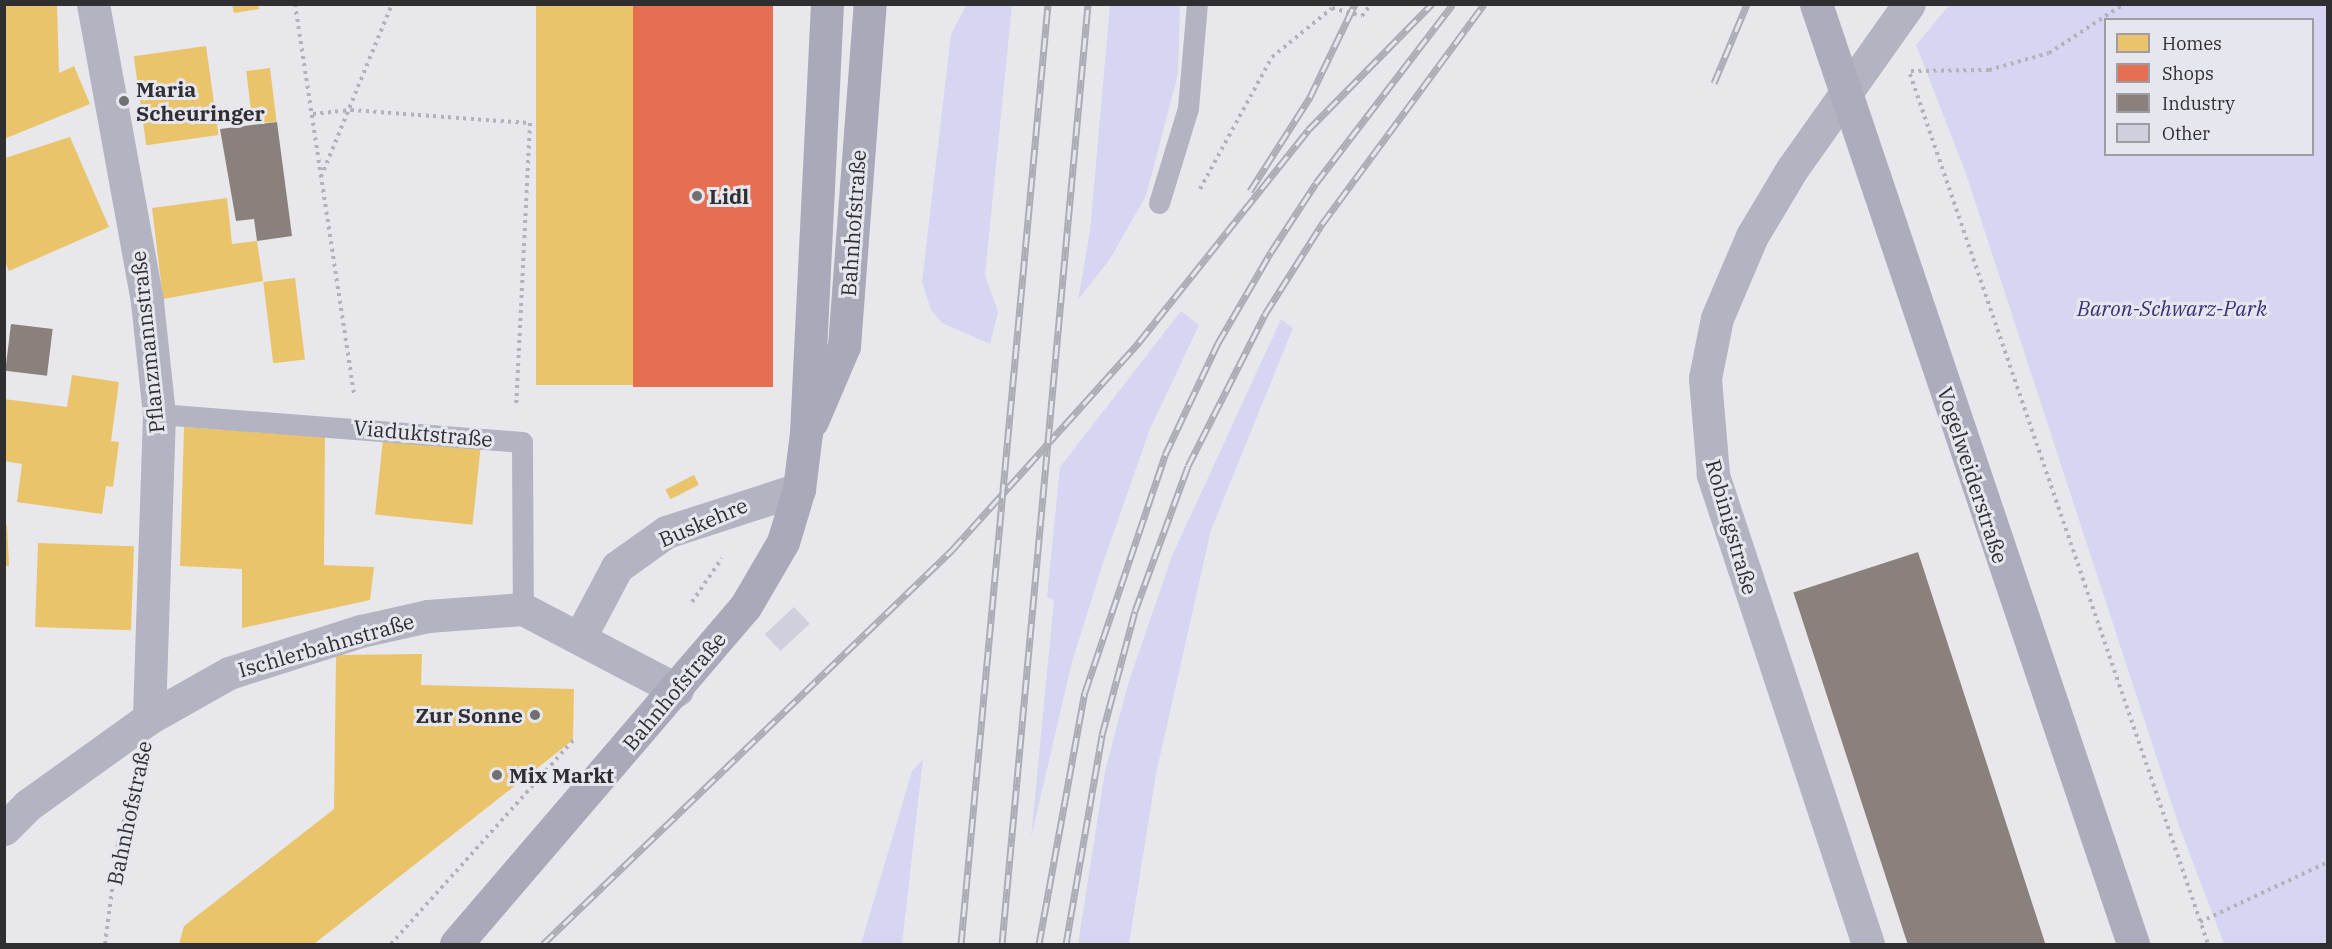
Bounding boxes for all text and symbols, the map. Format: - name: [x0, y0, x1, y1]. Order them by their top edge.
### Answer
- legend: [2104, 18, 2314, 156]
- text: Homes: [2162, 32, 2222, 55]
- text: Shops: [2162, 62, 2214, 85]
- place label: Maria Scheuringer: [136, 76, 265, 126]
- text: Industry: [2162, 92, 2235, 115]
- marker: Maria Scheuringer: [117, 94, 131, 108]
- text: Other: [2162, 122, 2210, 145]
- street label: Bahnhofstraße: [835, 149, 871, 297]
- place label: Lidl: [709, 183, 749, 209]
- marker: Lidl: [690, 189, 704, 203]
- street label: Pflanzmannstraße: [125, 250, 169, 434]
- park label: Baron-Schwarz-Park: [2077, 295, 2267, 321]
- street label: Vogelweiderstraße: [1933, 384, 2013, 566]
- street label: Viaduktstraße: [352, 414, 494, 452]
- street label: Robinigstraße: [1701, 457, 1763, 597]
- street label: Buskehre: [655, 492, 751, 552]
- street label: Ischlerbahnstraße: [235, 608, 417, 682]
- street label: Bahnhofstraße: [617, 627, 731, 755]
- place label: Zur Sonne: [415, 702, 523, 728]
- marker: Zur Sonne: [528, 708, 542, 722]
- street label: Bahnhofstraße: [101, 738, 157, 888]
- place label: Mix Markt: [509, 762, 614, 788]
- marker: Mix Markt: [490, 768, 504, 782]

